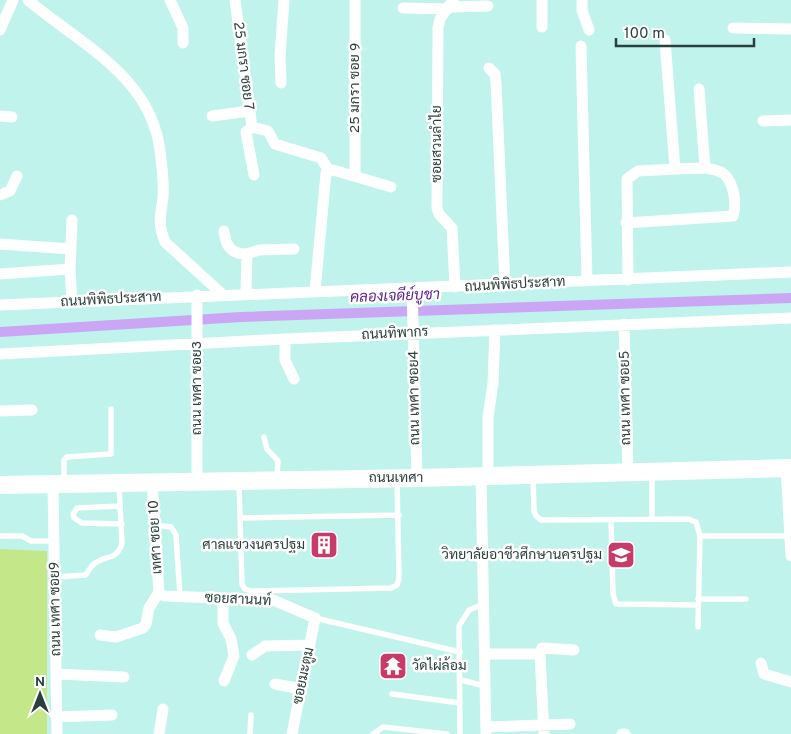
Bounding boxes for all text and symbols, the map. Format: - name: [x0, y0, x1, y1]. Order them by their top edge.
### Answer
- scale bar: [616, 15, 754, 47]
- street label: 25 มกรา ซอย 7: [229, 21, 257, 111]
- text: 100 m: [624, 25, 665, 44]
- street label: 25 มกรา ซอย 9: [347, 43, 364, 133]
- street label: ซอยสวนลำไย: [428, 105, 446, 183]
- street label: ถนนพิพิธประสาท: [464, 273, 566, 296]
- water label: คลองเจดีย์บูชา: [350, 284, 440, 308]
- street label: ถนนพิพิธประสาท: [60, 288, 162, 311]
- street label: ถนนทิพากร: [361, 323, 429, 344]
- street label: ถนน เทศา ซอย3: [189, 341, 206, 435]
- street label: ถนน เทศา ซอย4: [406, 350, 424, 446]
- street label: ถนน เทศา ซอย5: [617, 350, 635, 446]
- street label: ถนนเทศา: [369, 470, 423, 487]
- street label: เทศา ซอย 10: [146, 499, 166, 575]
- building icon: ศาลแขวงนครปฐม: [309, 530, 339, 560]
- place label: ศาลแขวงนครปฐม: [202, 537, 305, 554]
- school or university icon: วิทยาลัยอาชีวศึกษานครปฐม: [606, 540, 636, 570]
- place label: วิทยาลัยอาชีวศึกษานครปฐม: [441, 545, 602, 564]
- street label: ถนน เทศา ซอย9: [47, 562, 65, 656]
- street label: ซอยสานนท์: [204, 588, 272, 610]
- street label: ซอยมะตูม: [290, 646, 318, 706]
- temple icon: วัดไผ่ล้อม: [378, 651, 408, 681]
- place label: วัดไผ่ล้อม: [412, 656, 467, 675]
- north arrow: [15, 669, 65, 719]
- text: N: [35, 674, 45, 691]

